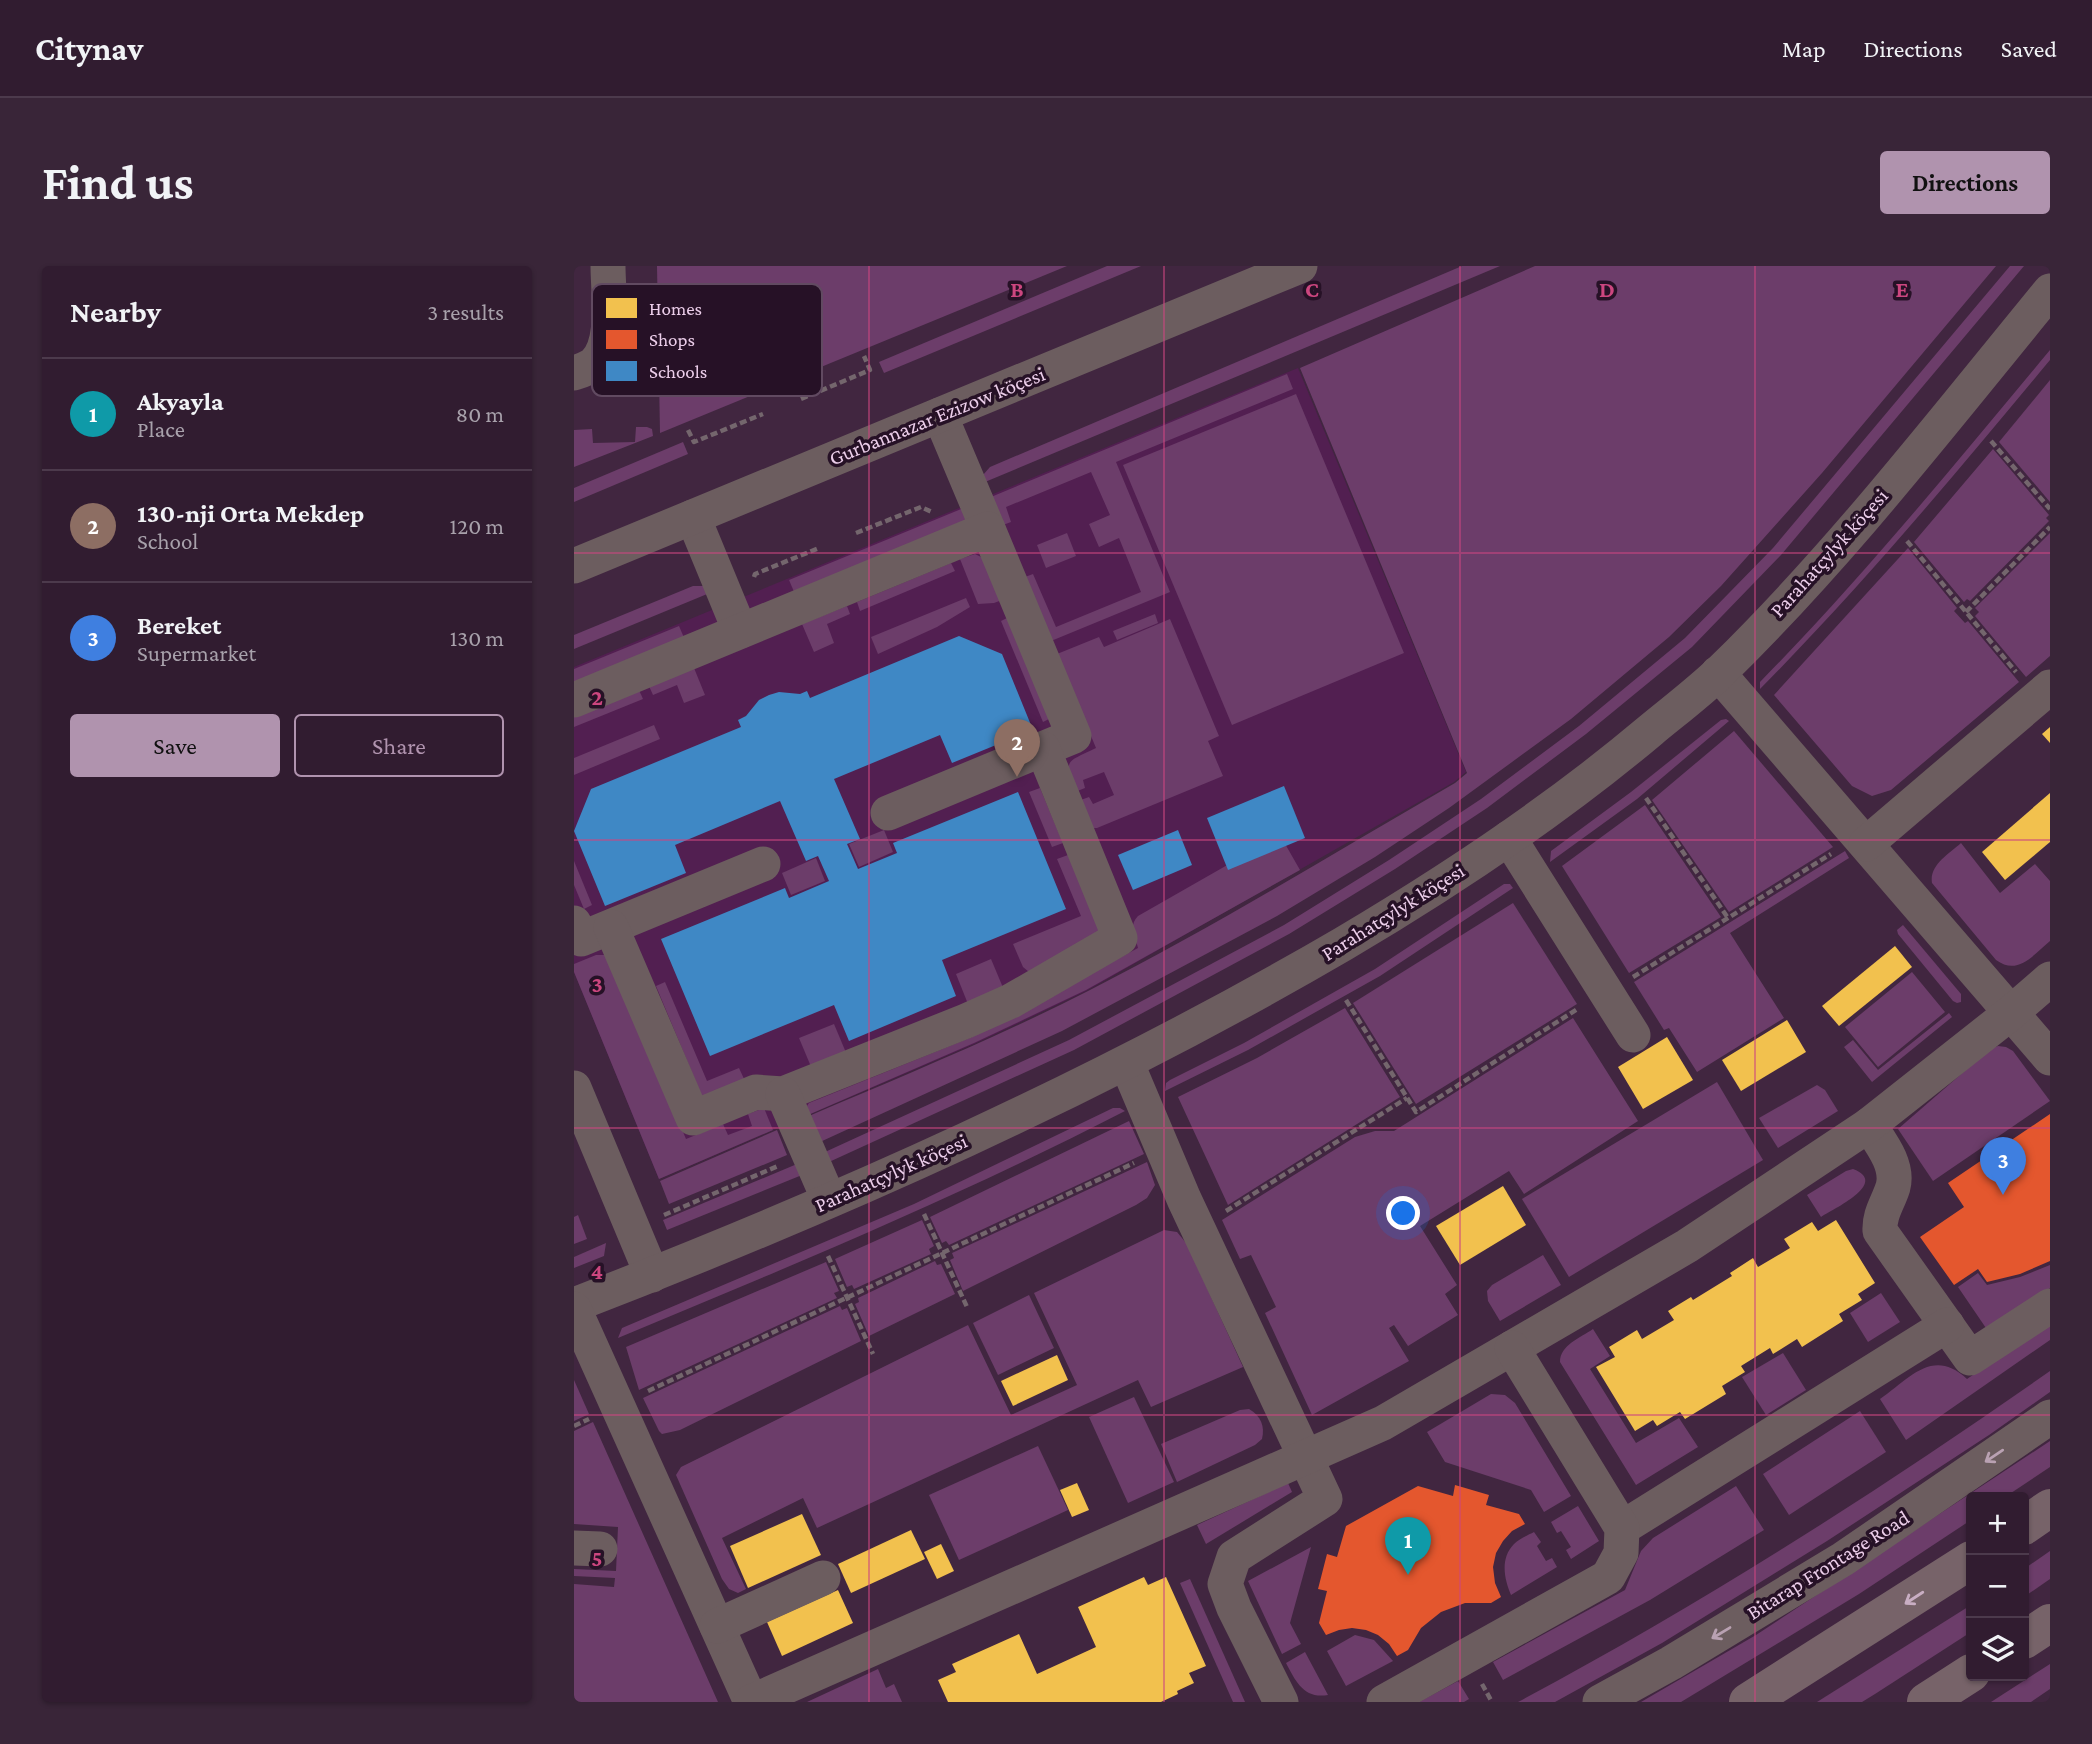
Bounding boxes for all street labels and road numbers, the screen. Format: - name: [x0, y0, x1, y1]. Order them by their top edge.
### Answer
- street label: Gurbannazar Ezizow köçesi: [826, 361, 1049, 470]
- street label: Parahatçylyk köçesi: [1765, 484, 1893, 622]
- street label: Parahatçylyk köçesi: [1317, 858, 1469, 966]
- street label: Parahatçylyk köçesi: [811, 1128, 971, 1217]
- street label: Bitarap Frontage Road: [1743, 1505, 1913, 1625]

